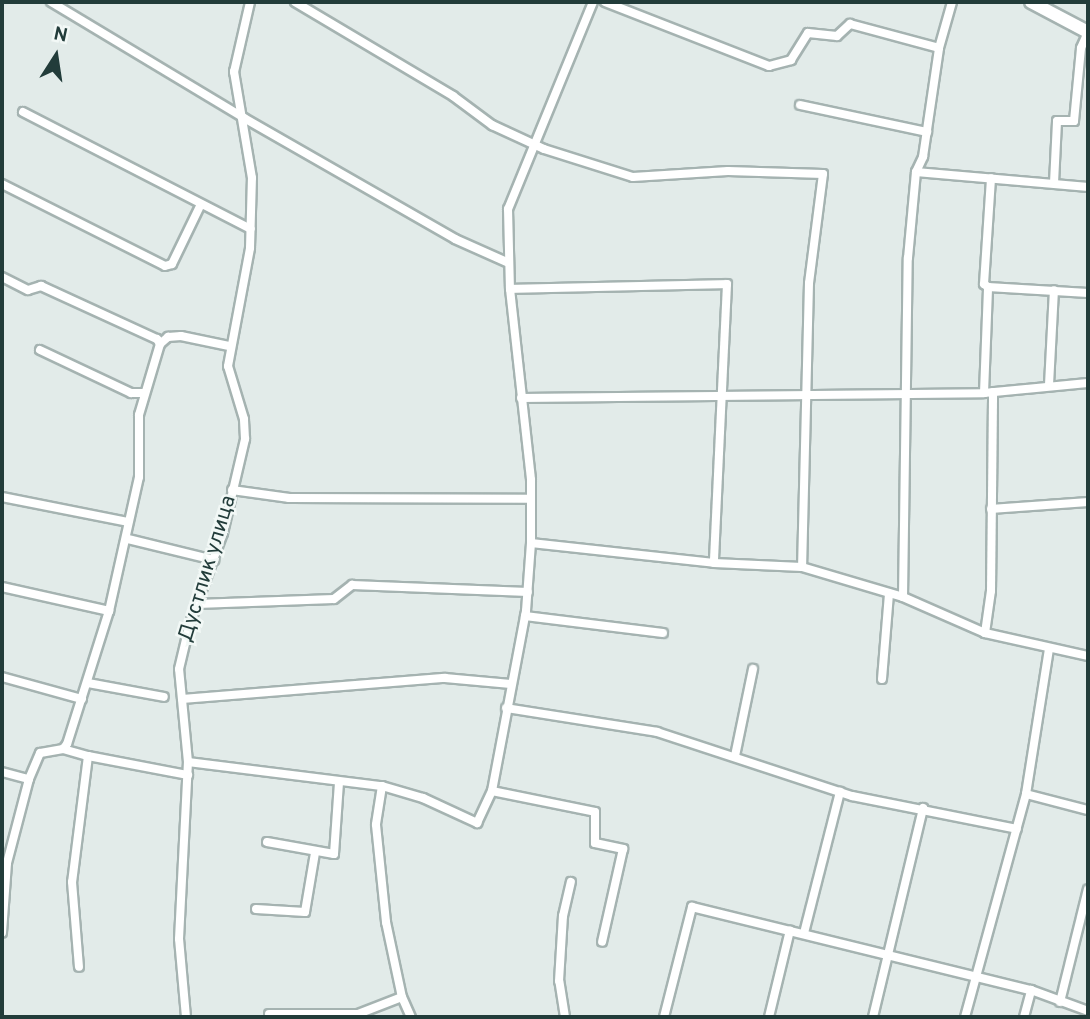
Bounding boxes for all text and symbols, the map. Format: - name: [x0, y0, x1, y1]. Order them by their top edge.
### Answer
- north arrow: [21, 21, 91, 91]
- text: N: [51, 22, 70, 49]
- street label: Дустлик улица: [174, 493, 242, 645]

